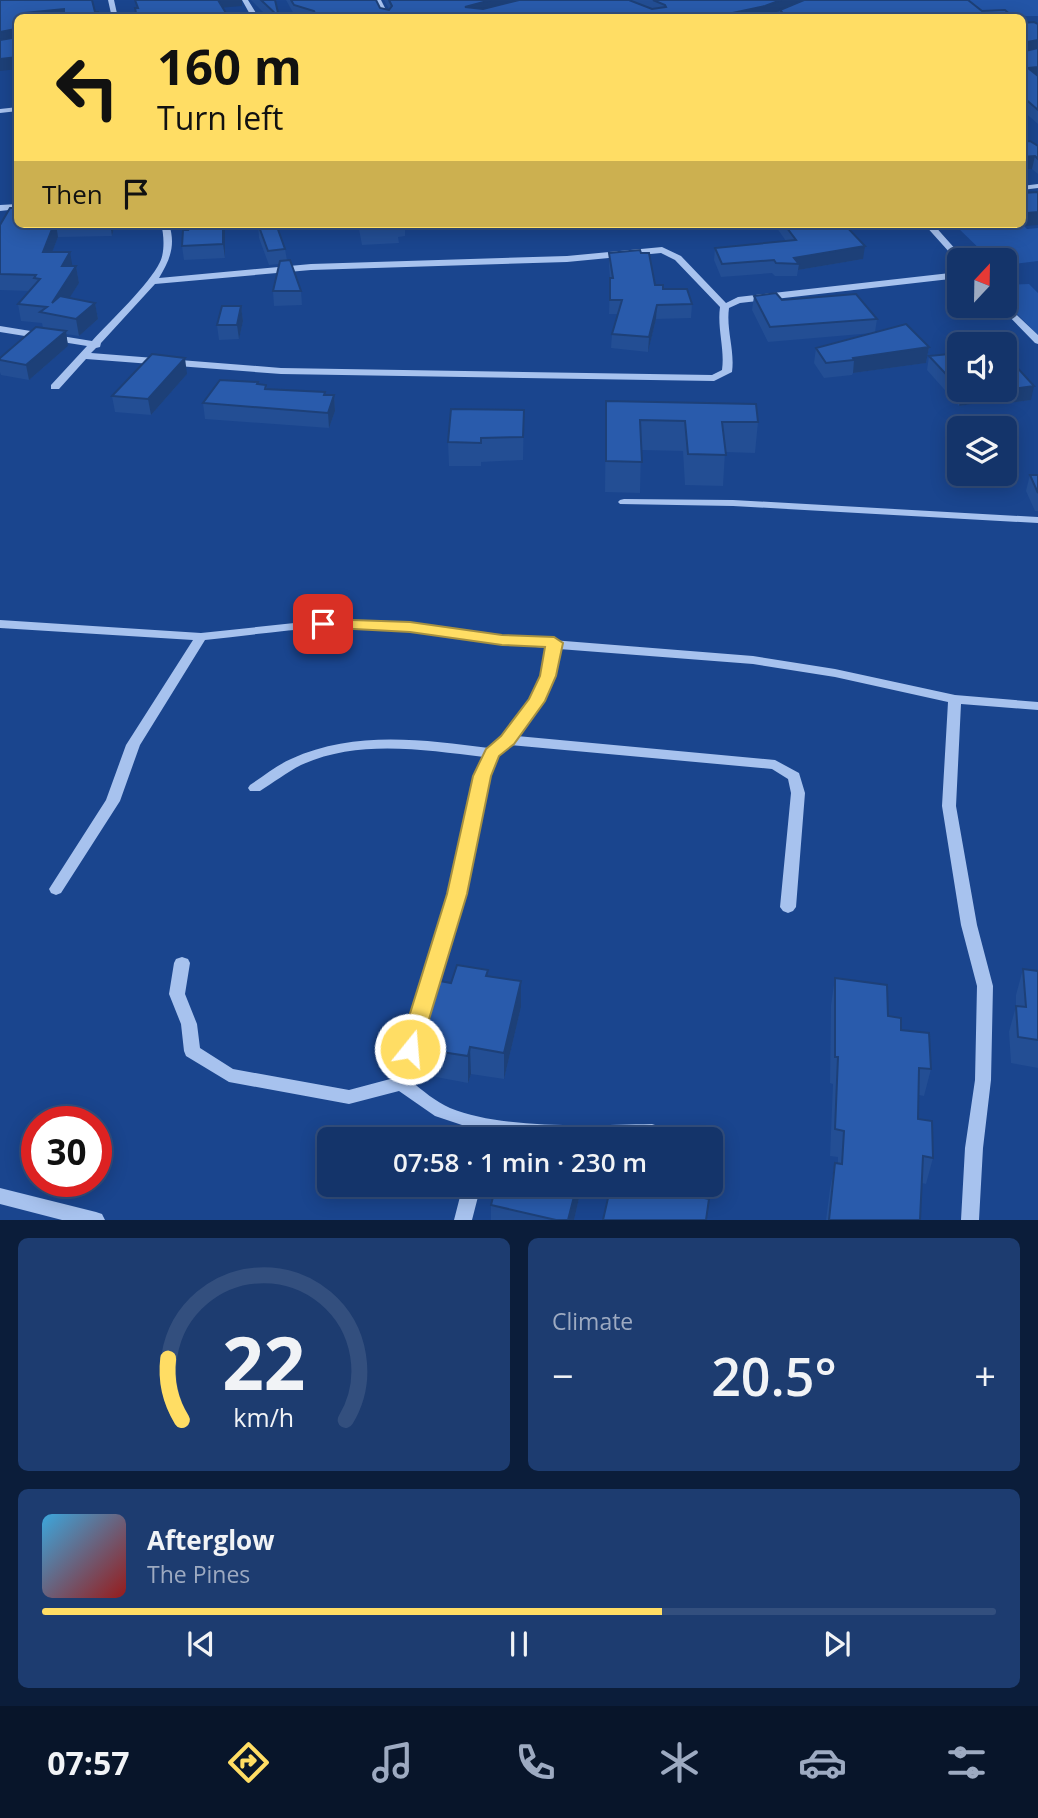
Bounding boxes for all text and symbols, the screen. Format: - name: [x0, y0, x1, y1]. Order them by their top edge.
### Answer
- text: 160 m: [157, 33, 302, 99]
- icon: left: [42, 42, 133, 133]
- text: Turn left: [157, 96, 283, 139]
- icon: arrive: [117, 175, 155, 213]
- text: Then: [42, 176, 103, 212]
- north arrow: [947, 248, 1017, 318]
- map controls: [947, 248, 1017, 486]
- button: sound: [947, 332, 1017, 402]
- button: layers: [947, 416, 1017, 486]
- pin: [293, 594, 353, 654]
- icon: arrive: [304, 605, 342, 643]
- position arrow: [373, 1012, 447, 1086]
- speed limit sign: 30: [21, 1106, 112, 1197]
- text: 07:58 · 1 min · 230 m: [393, 1144, 647, 1180]
- text: Climate: [552, 1305, 633, 1337]
- text: 22: [222, 1313, 306, 1412]
- text: 20.5°: [711, 1340, 837, 1411]
- text: −: [552, 1349, 574, 1401]
- text: +: [974, 1349, 996, 1401]
- text: km/h: [234, 1400, 294, 1434]
- text: Afterglow: [147, 1522, 274, 1558]
- text: The Pines: [147, 1558, 250, 1590]
- icon: previous: [182, 1625, 220, 1663]
- icon: pause: [500, 1625, 538, 1663]
- icon: next: [818, 1625, 856, 1663]
- icon: directions: [224, 1738, 273, 1787]
- icon: music: [368, 1738, 417, 1787]
- icon: phone: [511, 1738, 560, 1787]
- icon: climate: [655, 1738, 704, 1787]
- icon: car: [798, 1738, 847, 1787]
- icon: filters: [942, 1738, 991, 1787]
- text: 07:57: [47, 1741, 130, 1784]

